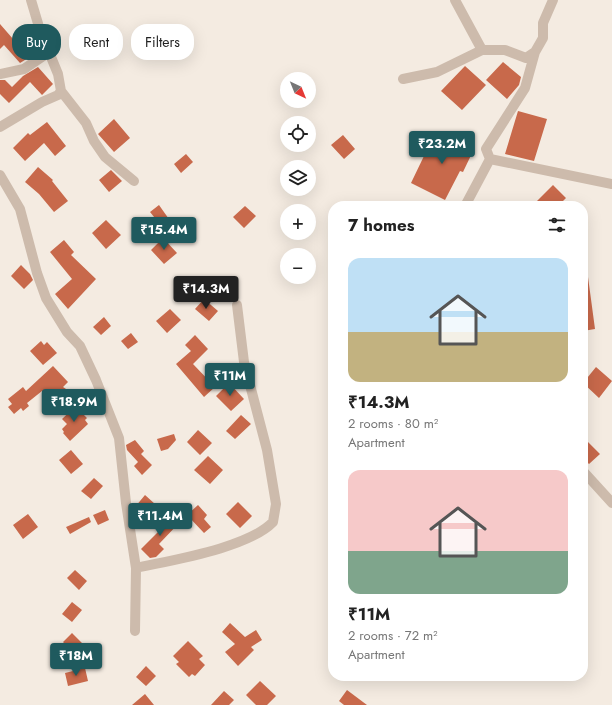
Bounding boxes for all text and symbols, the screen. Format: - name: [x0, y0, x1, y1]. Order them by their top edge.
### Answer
- chip: Buy: [12, 24, 61, 60]
- chip: Rent: [69, 24, 123, 60]
- chip: Filters: [131, 24, 194, 60]
- north arrow: [280, 72, 316, 108]
- map controls: [280, 72, 316, 284]
- button: locate: [280, 116, 316, 152]
- pin: ₹23.2M: [409, 131, 475, 165]
- text: ₹23.2M: [418, 134, 466, 153]
- button: layers: [280, 160, 316, 196]
- button: +: [280, 204, 316, 240]
- text: 7 homes: [348, 213, 415, 237]
- icon: filters: [546, 214, 568, 236]
- pin: ₹15.4M: [131, 217, 197, 251]
- text: ₹15.4M: [140, 220, 188, 239]
- button: −: [280, 248, 316, 284]
- pin: ₹14.3M: [173, 276, 239, 310]
- text: ₹14.3M: [183, 279, 229, 298]
- icon: home: [422, 284, 494, 356]
- pin: ₹11M: [206, 363, 254, 397]
- text: ₹11M: [214, 366, 246, 385]
- pin: ₹18.9M: [41, 389, 107, 423]
- text: ₹14.3M: [348, 390, 409, 414]
- text: ₹18.9M: [51, 392, 97, 411]
- text: 2 rooms · 80 m²: [348, 414, 438, 433]
- text: Apartment: [348, 433, 405, 452]
- icon: home: [422, 496, 494, 568]
- pin: ₹11.4M: [127, 503, 193, 537]
- text: ₹11.4M: [137, 506, 183, 525]
- text: ₹11M: [348, 602, 390, 626]
- text: 2 rooms · 72 m²: [348, 626, 438, 645]
- pin: ₹18M: [52, 643, 100, 677]
- text: Apartment: [348, 645, 405, 664]
- text: ₹18M: [59, 646, 93, 665]

